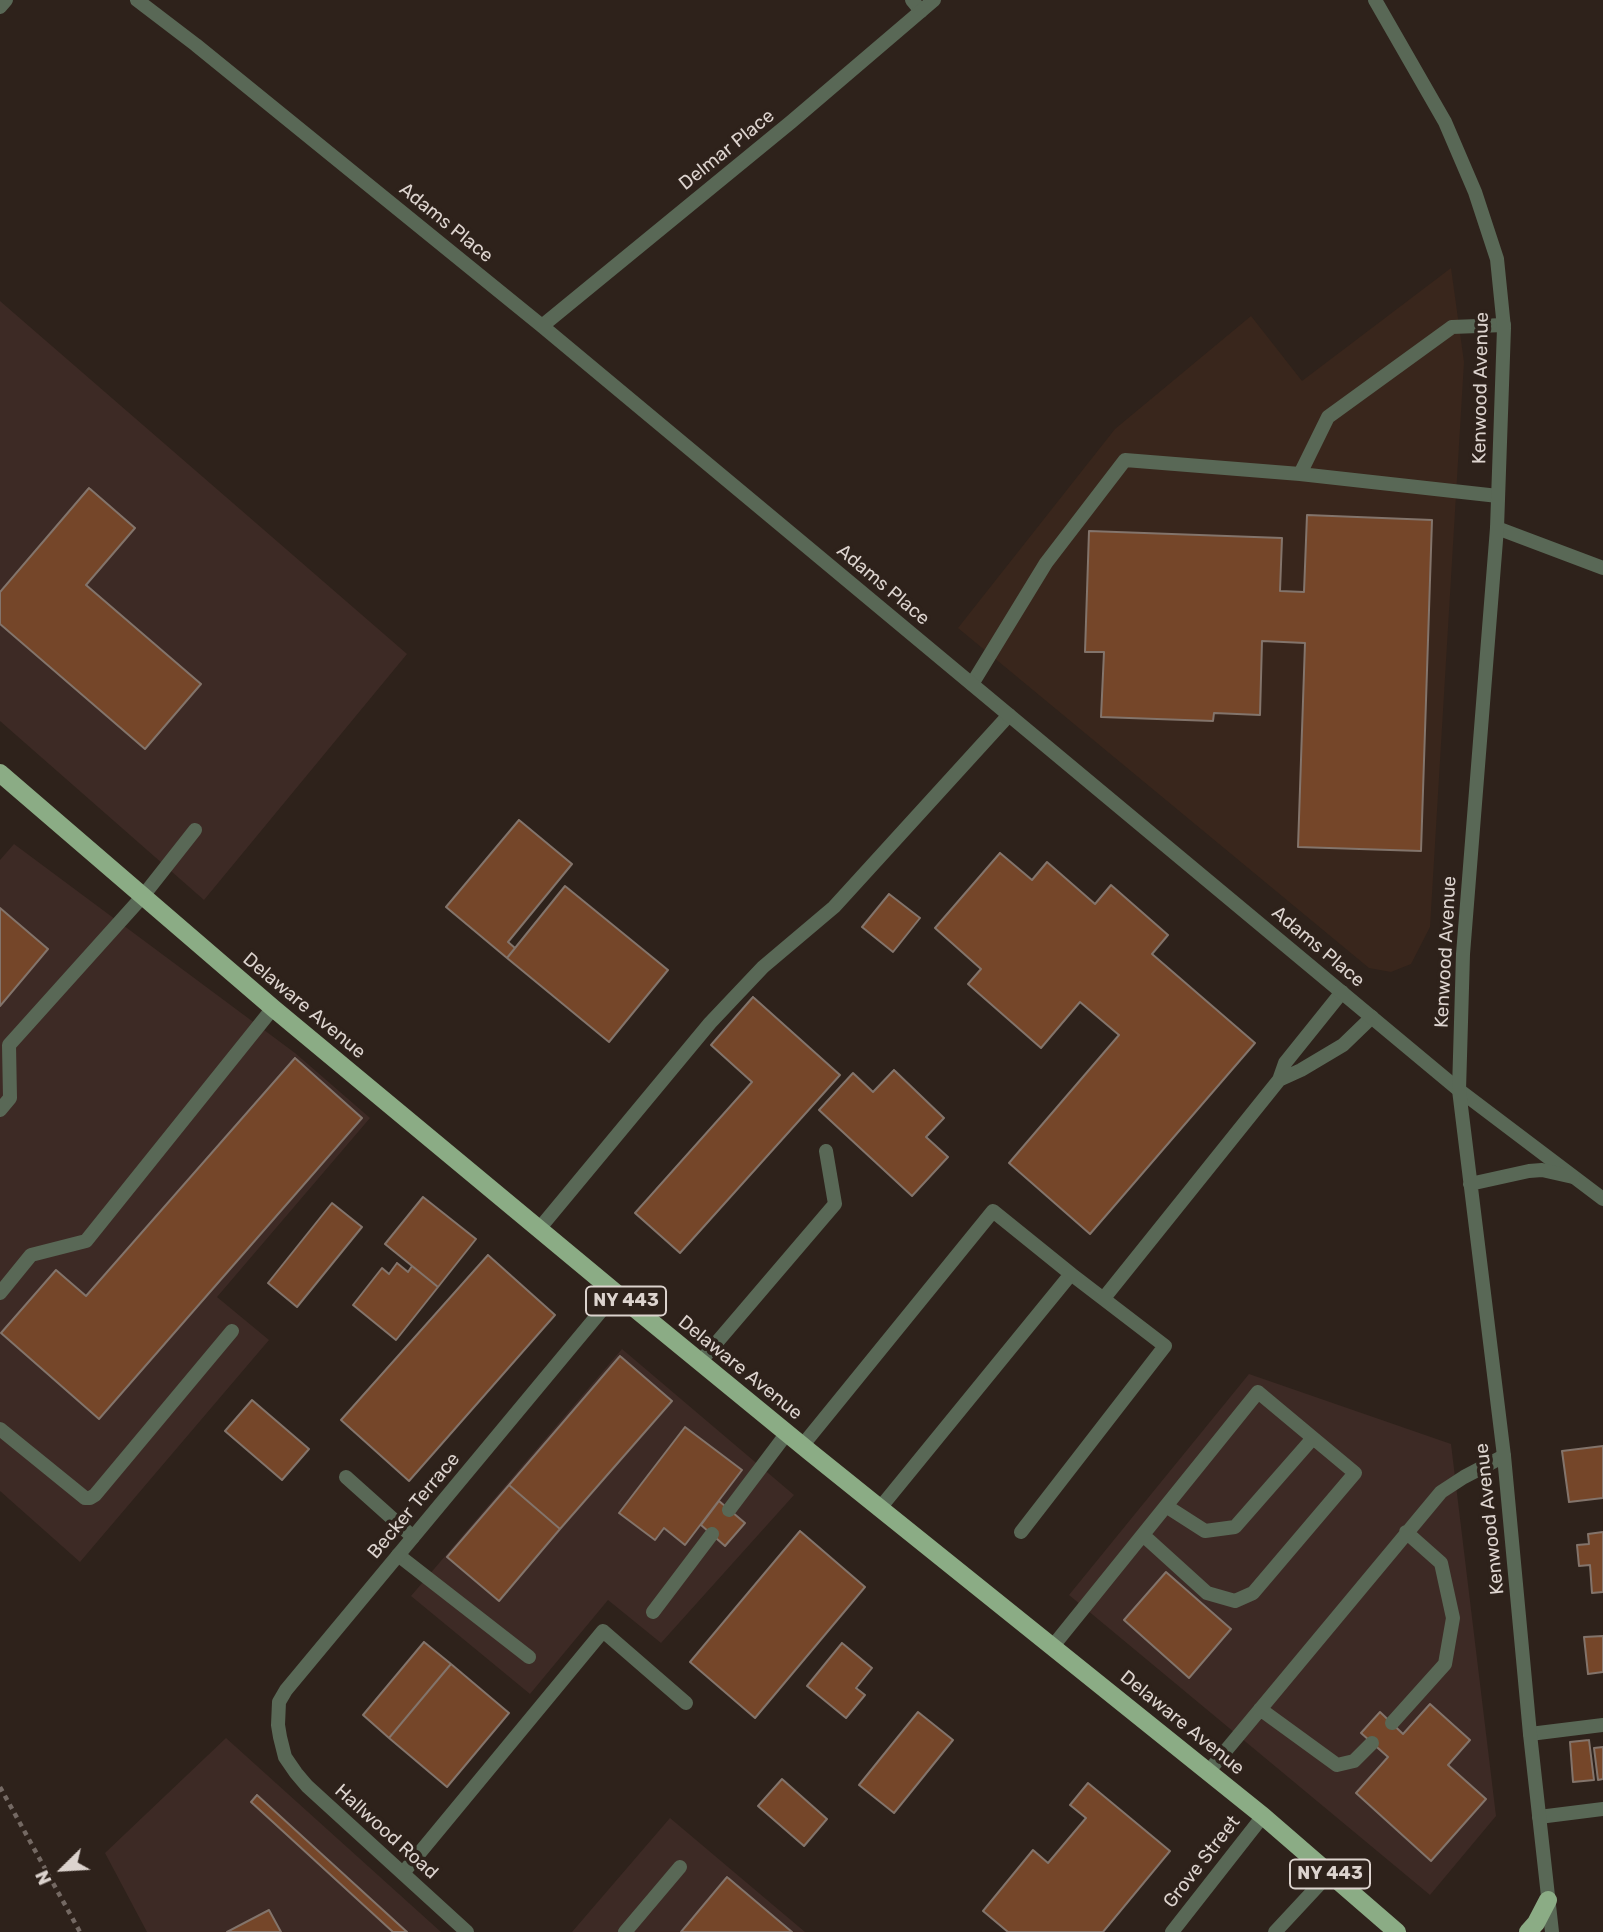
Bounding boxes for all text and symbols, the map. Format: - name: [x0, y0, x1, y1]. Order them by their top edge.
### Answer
- street label: Delmar Place: [675, 105, 779, 195]
- street label: Adams Place: [394, 178, 498, 268]
- street label: Kenwood Avenue: [1468, 312, 1494, 464]
- street label: Adams Place: [832, 540, 934, 630]
- street label: Kenwood Avenue: [1431, 875, 1461, 1029]
- street label: Adams Place: [1267, 902, 1369, 992]
- street label: Delaware Avenue: [238, 948, 370, 1064]
- road number: NY 443: [586, 1286, 666, 1316]
- street label: Delaware Avenue: [673, 1311, 807, 1425]
- street label: Kenwood Avenue: [1471, 1442, 1509, 1596]
- street label: Becker Terrace: [363, 1448, 465, 1564]
- street label: Delaware Avenue: [1115, 1666, 1249, 1780]
- street label: Hallwood Road: [330, 1780, 442, 1884]
- street label: Grove Street: [1159, 1811, 1245, 1913]
- north arrow: [28, 1834, 98, 1904]
- road number: NY 443: [1290, 1860, 1370, 1888]
- text: N: [30, 1867, 57, 1889]

